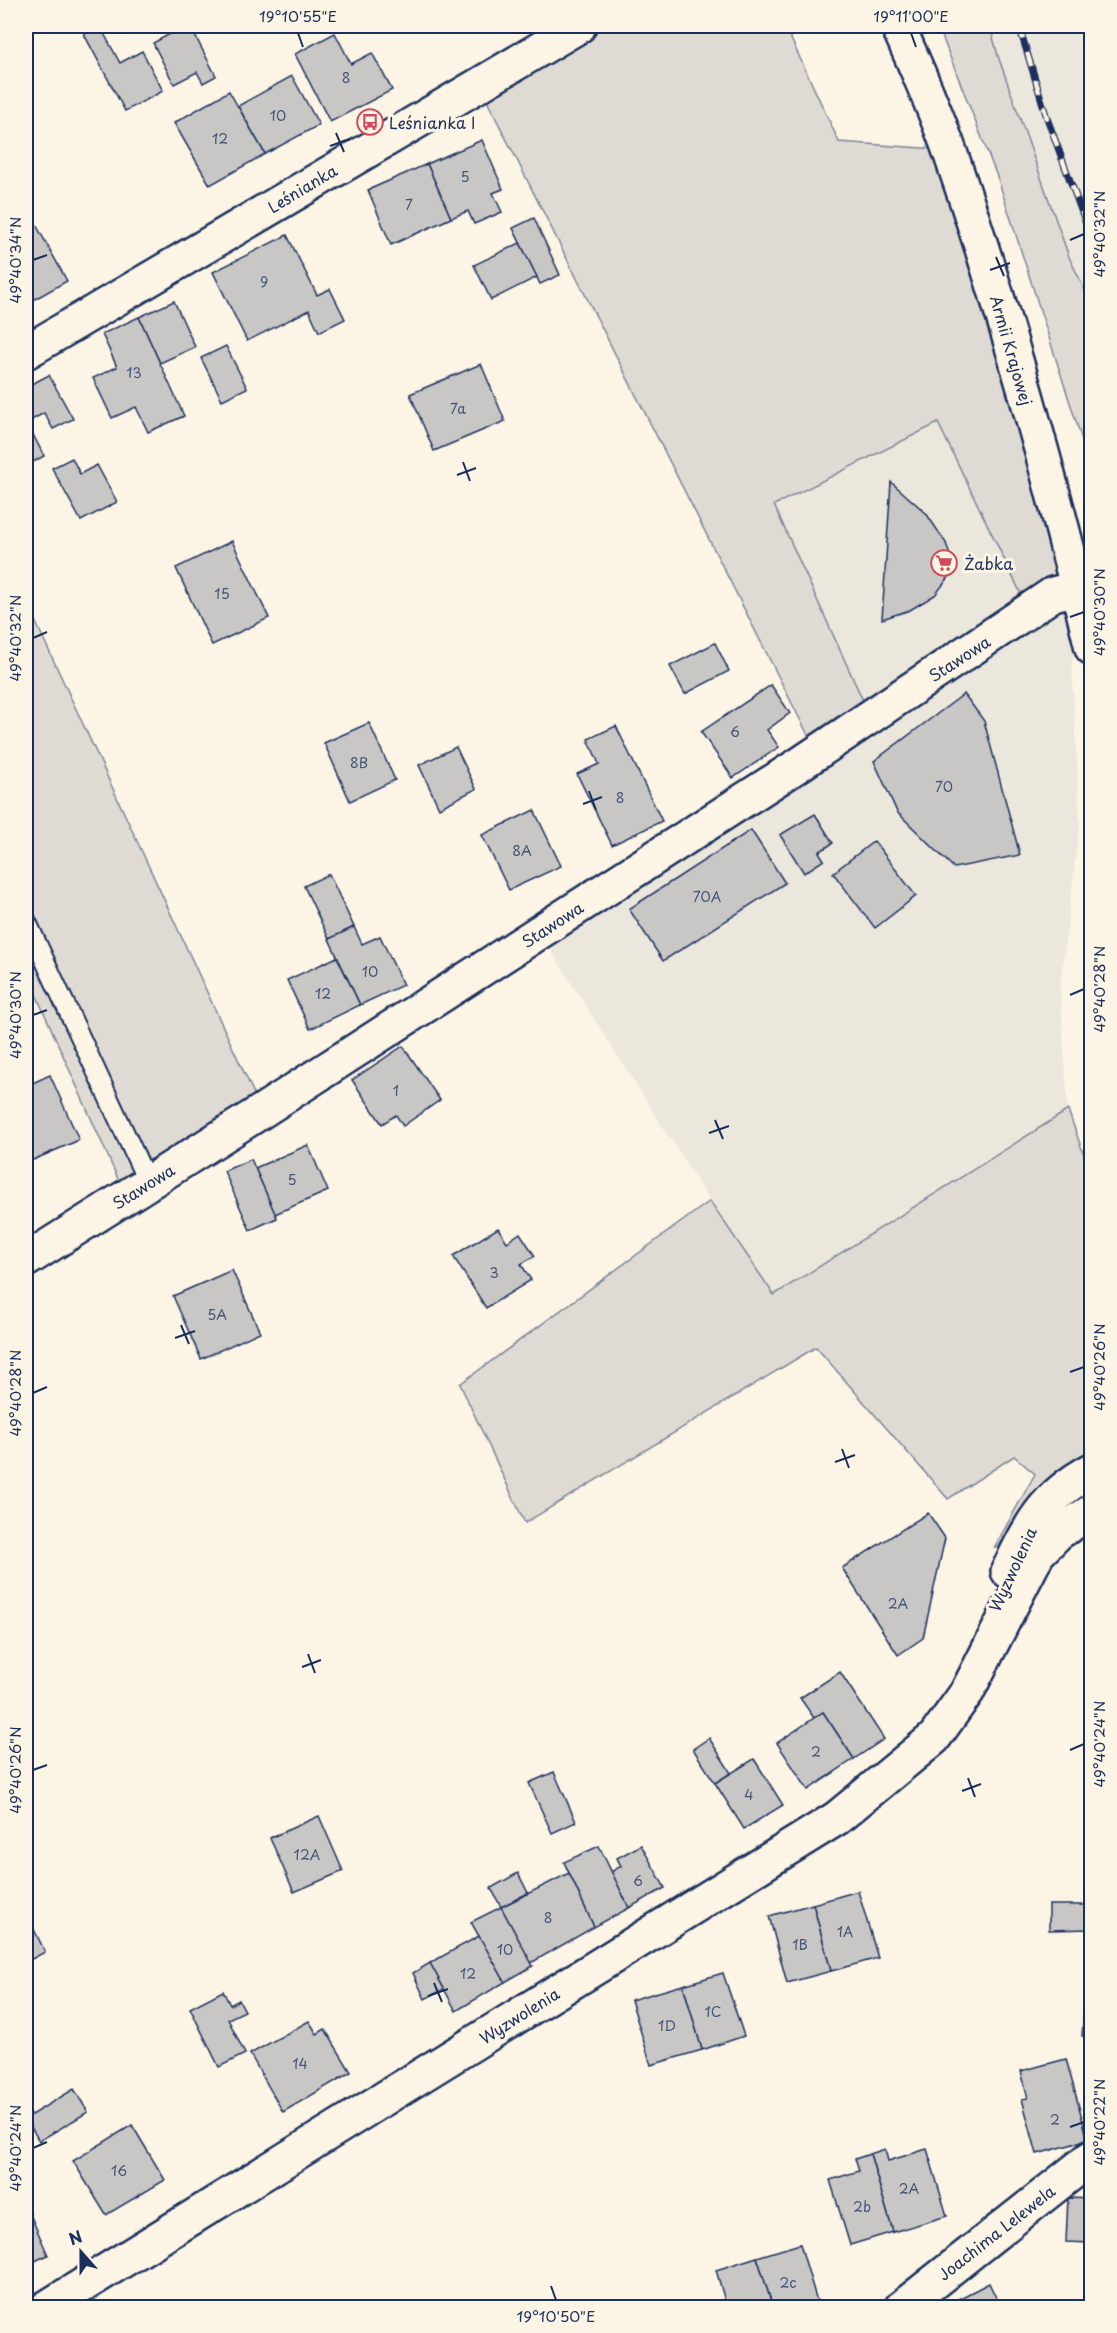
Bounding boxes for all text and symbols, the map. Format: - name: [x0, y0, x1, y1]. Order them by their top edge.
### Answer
- text: 19°10'55"E: [259, 4, 337, 27]
- text: 19°11'00"E: [873, 4, 949, 27]
- house number: 8: [342, 67, 350, 88]
- house number: 10: [270, 105, 286, 126]
- bus stop icon: Leśnianka I: [355, 107, 385, 137]
- place label: Leśnianka I: [389, 110, 475, 134]
- house number: 12: [212, 128, 228, 149]
- street label: Leśnianka: [263, 158, 341, 218]
- house number: 5: [460, 166, 470, 187]
- text: 49°40'32"N: [1087, 190, 1110, 278]
- house number: 7: [405, 194, 413, 215]
- text: 49°40'34"N: [3, 217, 26, 303]
- house number: 9: [260, 271, 268, 292]
- street label: Armii Krajowej: [985, 292, 1039, 408]
- house number: 13: [126, 362, 142, 383]
- house number: 7a: [450, 398, 466, 419]
- supermarket icon: Żabka: [929, 548, 959, 578]
- place label: Żabka: [964, 551, 1013, 575]
- text: 49°40'30"N: [1087, 568, 1110, 656]
- house number: 15: [214, 583, 230, 604]
- text: 49°40'32"N: [3, 594, 26, 682]
- street label: Stawowa: [923, 629, 995, 687]
- house number: 6: [730, 721, 740, 742]
- house number: 8B: [350, 752, 368, 773]
- house number: 70: [935, 776, 953, 797]
- house number: 8: [616, 787, 624, 808]
- house number: 8A: [512, 840, 532, 861]
- house number: 70A: [693, 886, 722, 907]
- street label: Stawowa: [516, 895, 588, 953]
- text: 49°40'28"N: [1087, 945, 1110, 1033]
- house number: 10: [362, 961, 378, 982]
- text: 49°40'30"N: [3, 971, 26, 1059]
- house number: 12: [315, 983, 331, 1004]
- house number: 1: [393, 1080, 399, 1101]
- street label: Stawowa: [107, 1157, 179, 1215]
- house number: 5: [287, 1169, 297, 1190]
- house number: 3: [489, 1262, 499, 1283]
- house number: 5A: [207, 1304, 227, 1325]
- text: 49°40'26"N: [1087, 1323, 1110, 1411]
- text: 49°40'28"N: [3, 1349, 26, 1437]
- street label: Wyzwolenia: [982, 1523, 1042, 1615]
- house number: 2A: [888, 1593, 909, 1614]
- text: 49°40'24"N: [1087, 1700, 1110, 1788]
- text: 49°40'26"N: [3, 1726, 26, 1814]
- house number: 2: [811, 1741, 821, 1762]
- house number: 4: [744, 1784, 754, 1805]
- house number: 12A: [294, 1844, 321, 1865]
- house number: 6: [633, 1870, 643, 1891]
- house number: 8: [544, 1907, 552, 1928]
- house number: 1A: [837, 1921, 853, 1942]
- house number: 1B: [792, 1934, 808, 1955]
- house number: 10: [497, 1939, 513, 1960]
- house number: 12: [460, 1963, 476, 1984]
- street label: Wyzwolenia: [474, 1981, 564, 2049]
- house number: 1C: [704, 2001, 722, 2022]
- house number: 1D: [658, 2015, 676, 2036]
- house number: 14: [292, 2053, 308, 2074]
- text: 49°40'22"N: [1087, 2078, 1110, 2166]
- text: 49°40'24"N: [3, 2104, 26, 2192]
- house number: 2: [1050, 2109, 1060, 2130]
- house number: 16: [111, 2160, 127, 2181]
- house number: 2A: [899, 2178, 920, 2199]
- street label: Joachima Lelewela: [932, 2179, 1060, 2285]
- house number: 2b: [853, 2196, 871, 2217]
- north arrow: [51, 2222, 111, 2282]
- text: N: [65, 2224, 85, 2251]
- house number: 2c: [779, 2272, 797, 2293]
- text: 19°10'50"E: [517, 2304, 595, 2327]

